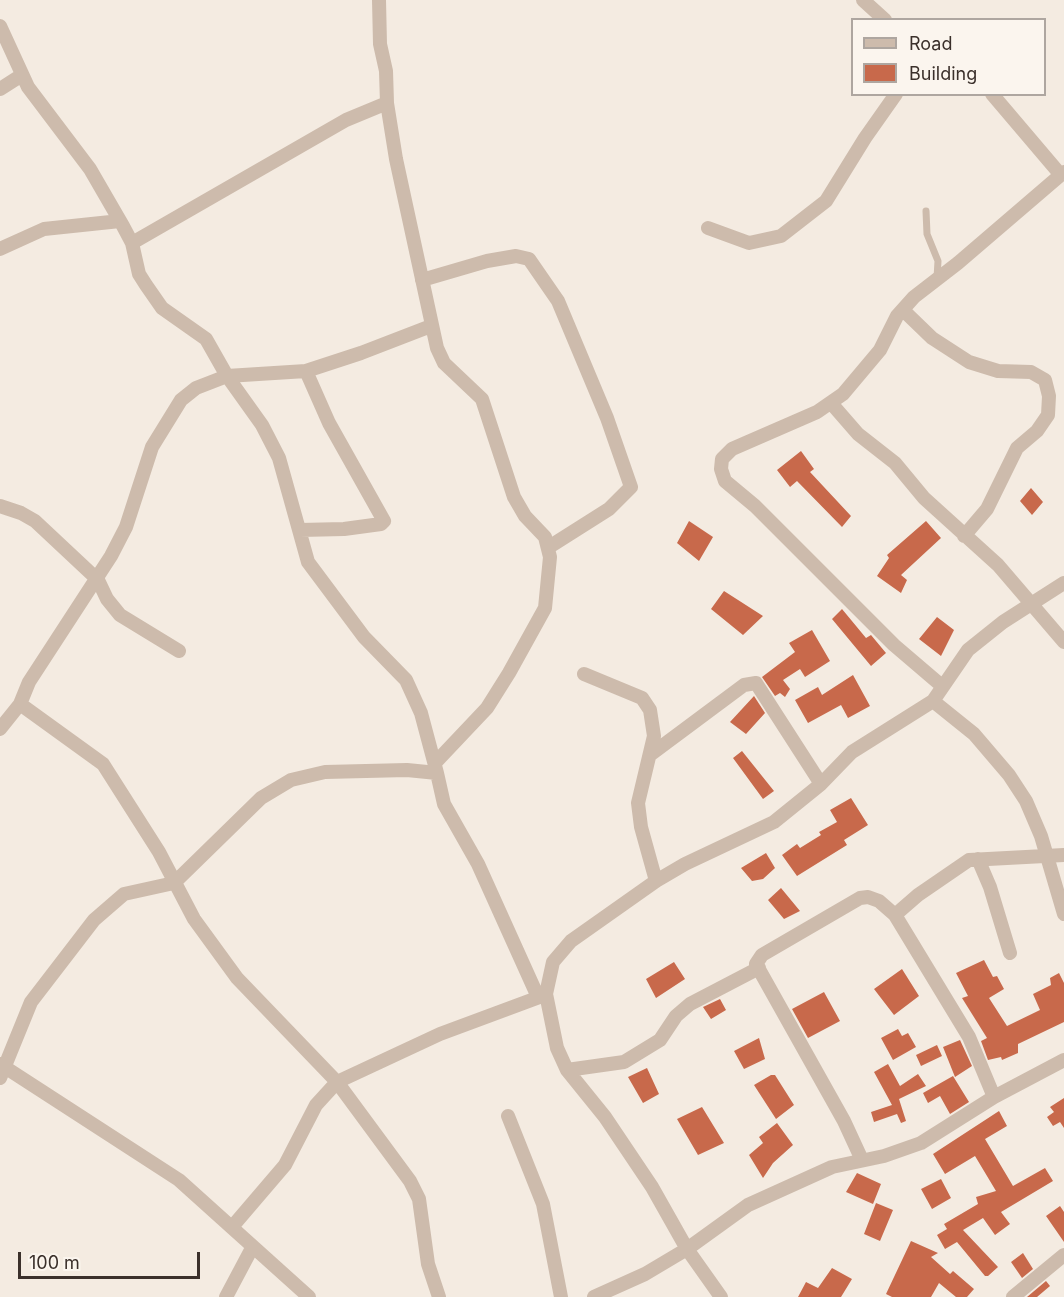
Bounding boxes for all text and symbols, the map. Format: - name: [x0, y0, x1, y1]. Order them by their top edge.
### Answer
- legend: [851, 18, 1046, 96]
- text: Road: [909, 33, 952, 54]
- text: Building: [909, 63, 977, 84]
- scale bar: [21, 1240, 202, 1278]
- text: 100 m: [29, 1252, 80, 1273]

